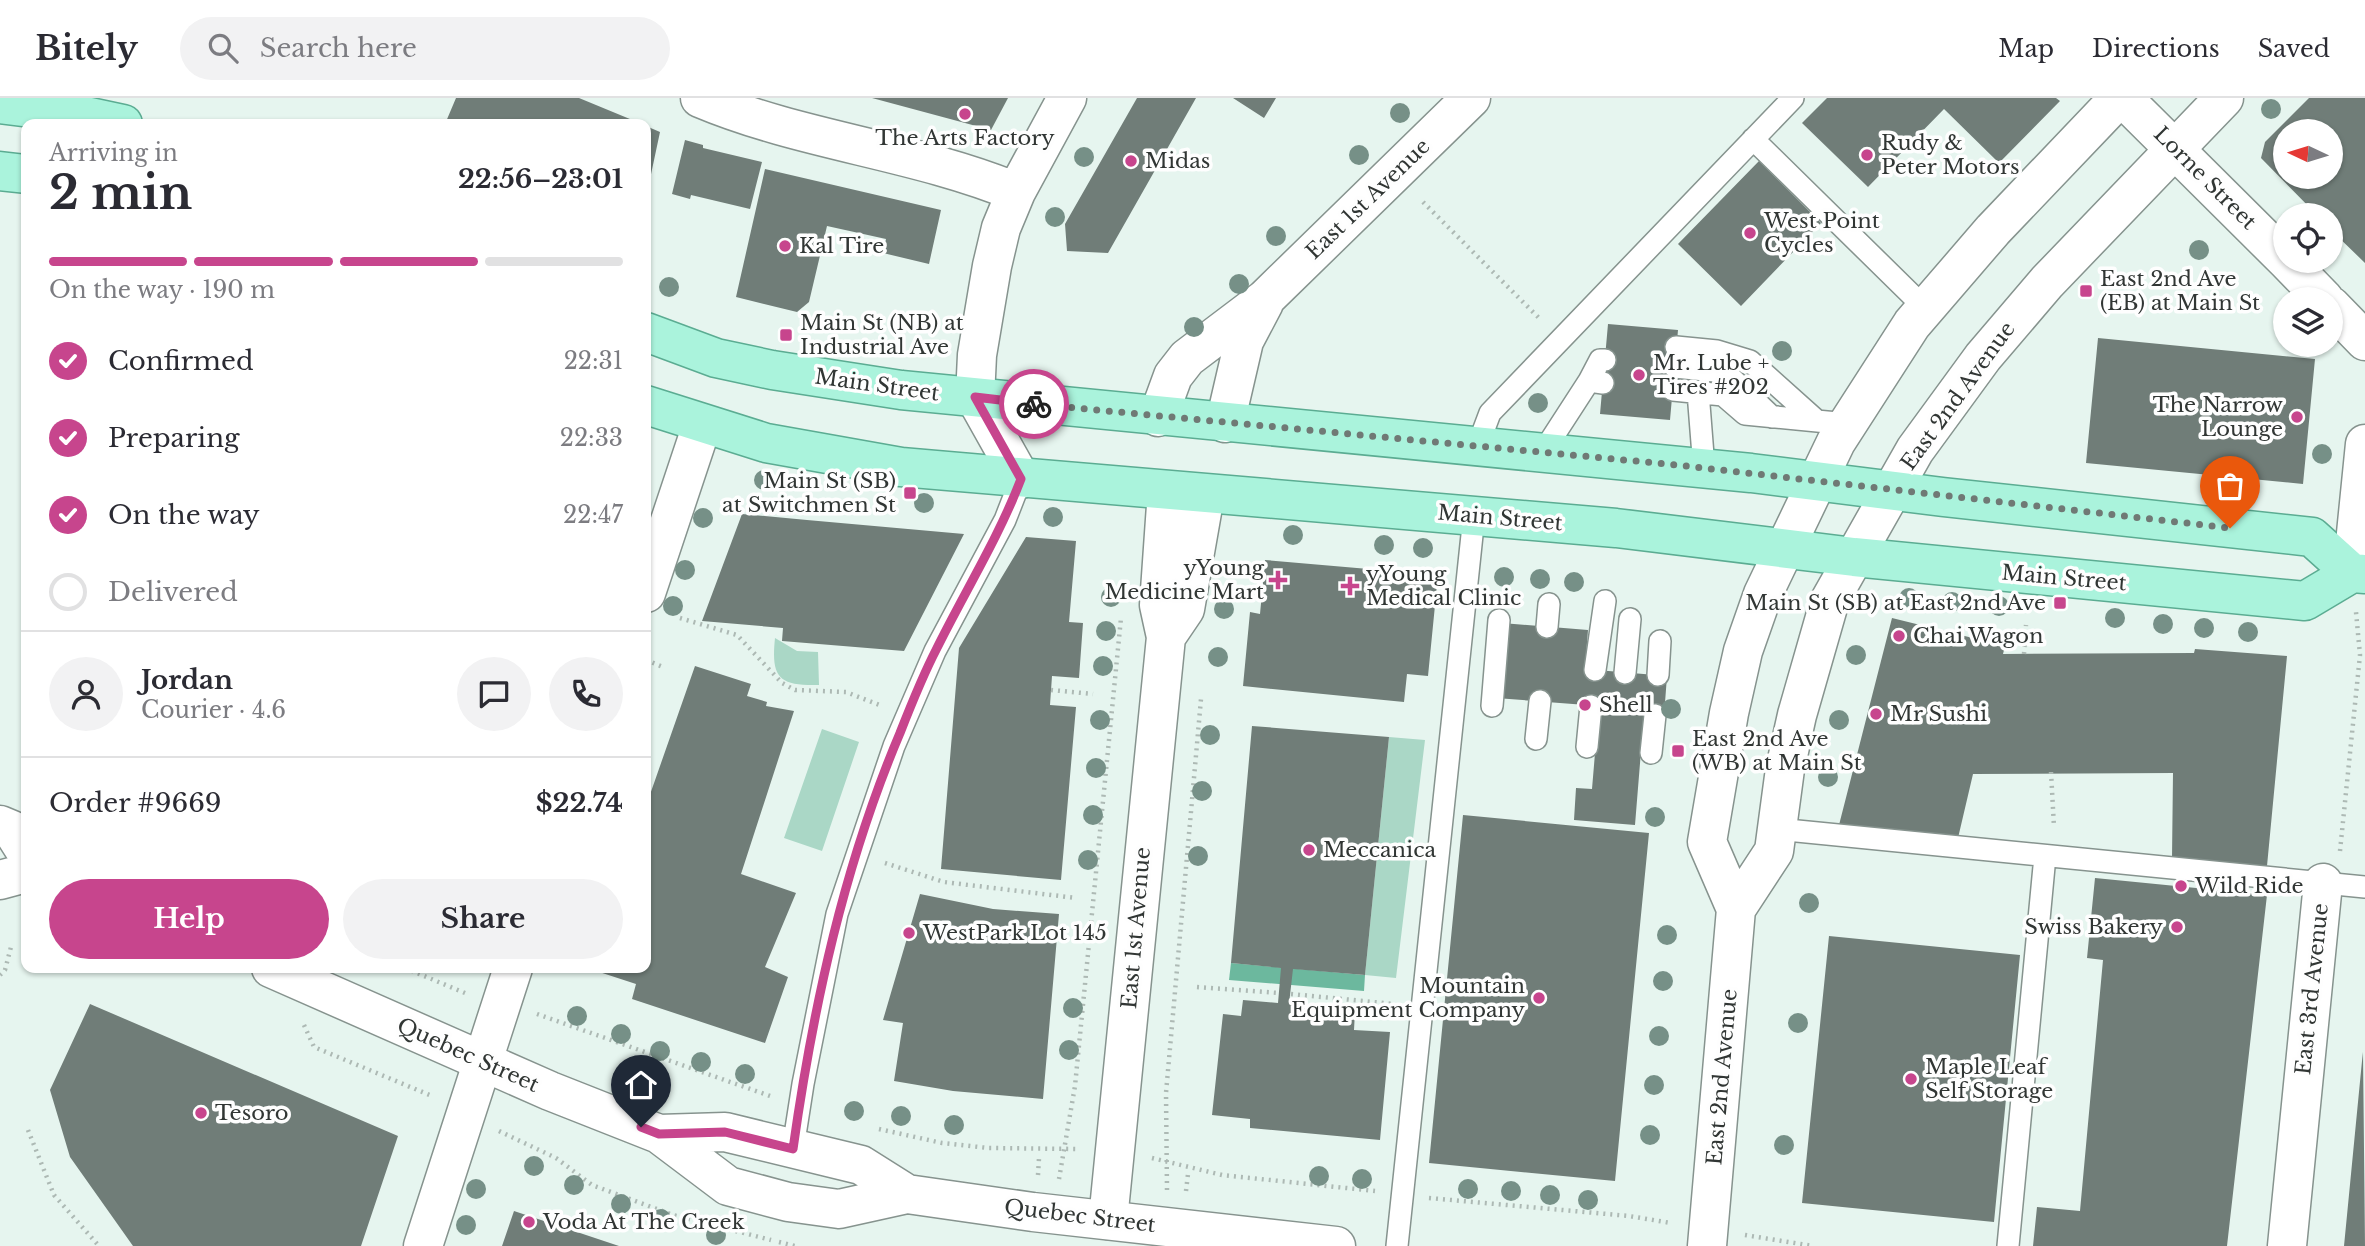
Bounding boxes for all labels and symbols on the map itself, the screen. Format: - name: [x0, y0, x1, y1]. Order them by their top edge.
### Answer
- marker: The Arts Factory: [957, 106, 973, 122]
- north arrow: [2273, 119, 2343, 189]
- street label: Lorne Street: [2148, 121, 2262, 235]
- place label: The Arts Factory: [875, 125, 1055, 151]
- place label: Rudy & Peter Motors: [1881, 130, 2020, 180]
- street label: East 1st Avenue: [1301, 133, 1435, 265]
- marker: Rudy & Peter Motors: [1859, 147, 1875, 163]
- place label: Midas: [1145, 148, 1210, 174]
- marker: Midas: [1123, 153, 1139, 169]
- place label: West Point Cycles: [1763, 208, 1880, 258]
- marker: West Point Cycles: [1742, 225, 1758, 241]
- place label: Kal Tire: [799, 233, 884, 259]
- marker: Kal Tire: [777, 238, 793, 254]
- place label: East 2nd Ave (EB) at Main St: [2100, 266, 2260, 316]
- marker: East 2nd Ave (EB) at Main St: [2078, 283, 2094, 299]
- place label: Main St (NB) at Industrial Ave: [800, 310, 964, 360]
- street label: East 2nd Avenue: [1895, 317, 2021, 475]
- marker: Main St (NB) at Industrial Ave: [778, 327, 794, 343]
- place label: Mr. Lube + Tires #202: [1653, 350, 1769, 400]
- street label: Main Street: [813, 363, 941, 407]
- marker: Mr. Lube + Tires #202: [1631, 367, 1647, 383]
- courier: [999, 369, 1069, 439]
- place label: The Narrow Lounge: [2153, 392, 2283, 442]
- marker: The Narrow Lounge: [2289, 409, 2305, 425]
- pin: [2200, 456, 2260, 528]
- place label: Main St (SB) at Switchmen St: [722, 468, 896, 518]
- marker: Main St (SB) at Switchmen St: [902, 485, 918, 501]
- street label: Main Street: [1436, 500, 1564, 536]
- place label: yYoung Medicine Mart: [1105, 555, 1264, 605]
- street label: Main Street: [2000, 560, 2128, 596]
- place label: yYoung Medical Clinic: [1366, 561, 1521, 611]
- marker: yYoung Medicine Mart: [1270, 572, 1286, 588]
- marker: yYoung Medical Clinic: [1340, 576, 1360, 596]
- place label: Main St (SB) at East 2nd Ave: [1745, 590, 2046, 616]
- marker: Main St (SB) at East 2nd Ave: [2052, 595, 2068, 611]
- place label: Chai Wagon: [1913, 623, 2043, 649]
- marker: Chai Wagon: [1891, 628, 1907, 644]
- place label: Shell: [1599, 692, 1653, 718]
- marker: Shell: [1577, 697, 1593, 713]
- place label: Mr Sushi: [1890, 701, 1987, 727]
- marker: Mr Sushi: [1868, 706, 1884, 722]
- place label: East 2nd Ave (WB) at Main St: [1692, 726, 1862, 776]
- marker: East 2nd Ave (WB) at Main St: [1670, 743, 1686, 759]
- place label: Meccanica: [1323, 837, 1436, 863]
- marker: Meccanica: [1301, 842, 1317, 858]
- street label: East 1st Avenue: [1116, 846, 1156, 1010]
- place label: Wild Ride: [2194, 873, 2304, 899]
- marker: Wild Ride: [2173, 878, 2189, 894]
- street label: East 3rd Avenue: [2290, 902, 2334, 1076]
- place label: Swiss Bakery: [2024, 914, 2164, 940]
- marker: Swiss Bakery: [2169, 919, 2185, 935]
- place label: WestPark Lot 145: [922, 920, 1107, 946]
- marker: WestPark Lot 145: [901, 925, 917, 941]
- place label: Mountain Equipment Company: [1291, 973, 1526, 1023]
- street label: East 2nd Avenue: [1701, 988, 1743, 1166]
- marker: Mountain Equipment Company: [1531, 990, 1547, 1006]
- street label: Quebec Street: [393, 1012, 543, 1098]
- place label: Maple Leaf Self Storage: [1925, 1054, 2053, 1104]
- pin: [611, 1055, 671, 1127]
- marker: Maple Leaf Self Storage: [1903, 1071, 1919, 1087]
- place label: Tesoro: [215, 1100, 288, 1126]
- marker: Tesoro: [193, 1105, 209, 1121]
- street label: Quebec Street: [1003, 1194, 1157, 1238]
- place label: Voda At The Creek: [542, 1209, 745, 1235]
- marker: Voda At The Creek: [521, 1214, 537, 1230]

